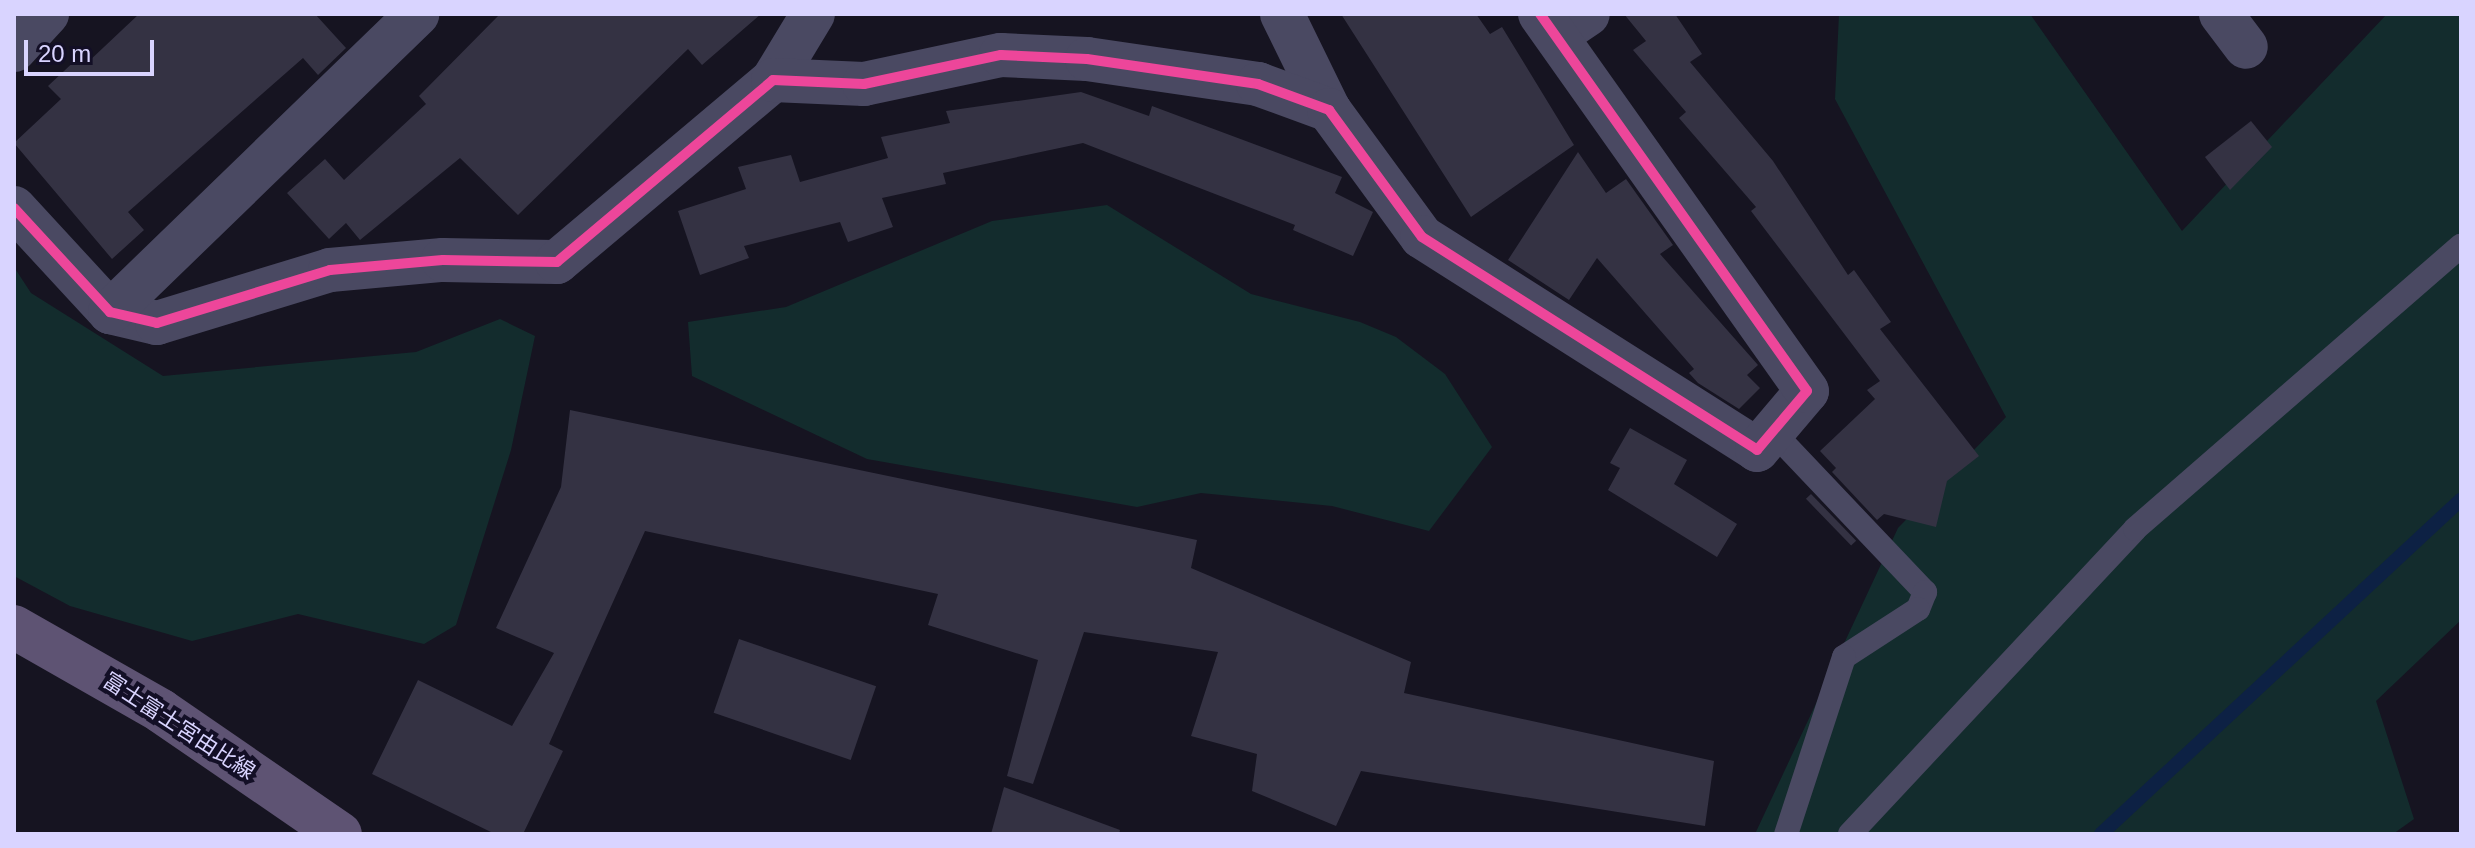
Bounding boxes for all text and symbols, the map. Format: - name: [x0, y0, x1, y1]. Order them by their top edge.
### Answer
- scale bar: [28, 24, 158, 74]
- text: 20 m: [38, 40, 91, 67]
- street label: 富士富士宮由比線: [98, 667, 260, 785]

